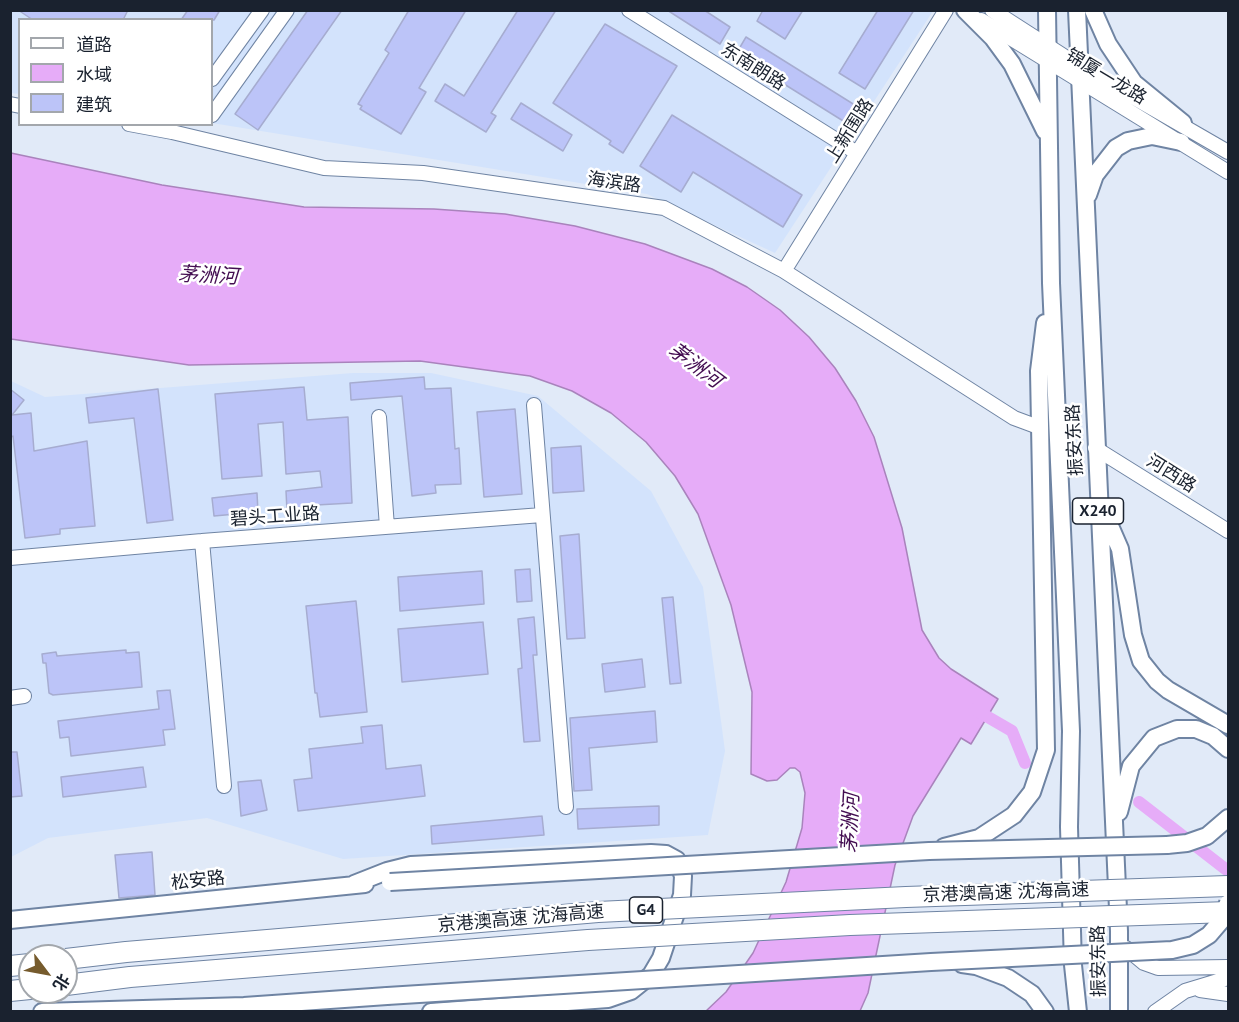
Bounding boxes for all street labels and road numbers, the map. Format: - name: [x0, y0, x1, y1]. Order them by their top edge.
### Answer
- street label: 东南朗路: [717, 39, 789, 95]
- street label: 锦厦一龙路: [1062, 45, 1150, 109]
- street label: 上新围路: [822, 95, 878, 167]
- street label: 海滨路: [586, 169, 642, 197]
- street label: 振安东路: [1062, 403, 1088, 477]
- street label: 河西路: [1142, 451, 1200, 497]
- road number: X240: [1072, 498, 1124, 524]
- street label: 碧头工业路: [229, 503, 321, 531]
- street label: 松安路: [170, 867, 226, 895]
- street label: 京港澳高速 沈海高速: [922, 879, 1090, 907]
- road number: G4: [630, 897, 662, 923]
- street label: 京港澳高速 沈海高速: [437, 901, 605, 937]
- street label: 振安东路: [1088, 925, 1110, 997]

